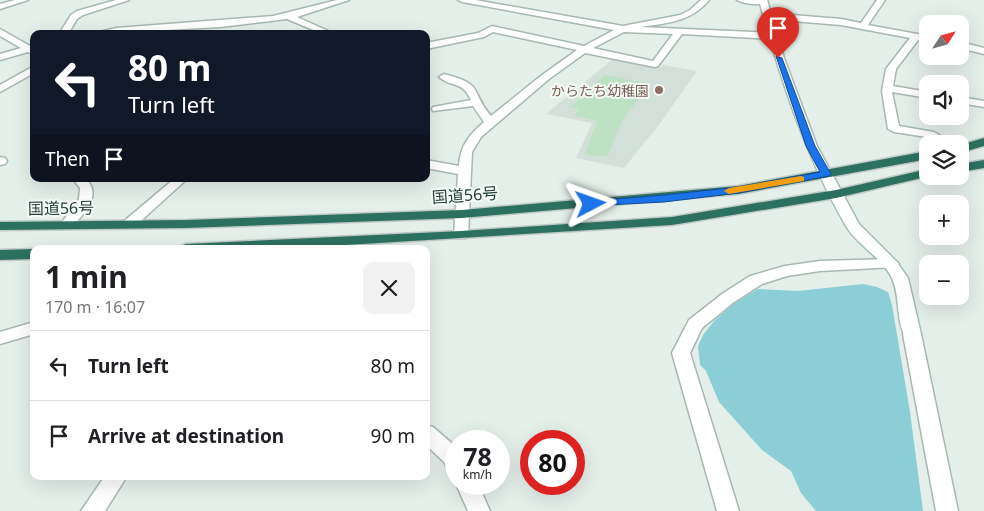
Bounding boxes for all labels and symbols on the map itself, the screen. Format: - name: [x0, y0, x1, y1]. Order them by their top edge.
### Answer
- pin: [757, 7, 799, 58]
- north arrow: [919, 15, 969, 65]
- place label: からたち幼稚園: [551, 81, 649, 100]
- marker: からたち幼稚園: [653, 84, 665, 96]
- position arrow: [564, 177, 616, 229]
- street label: 国道56号: [431, 182, 499, 208]
- street label: 国道56号: [28, 196, 94, 220]
- speed limit sign: 80: [520, 430, 585, 495]

